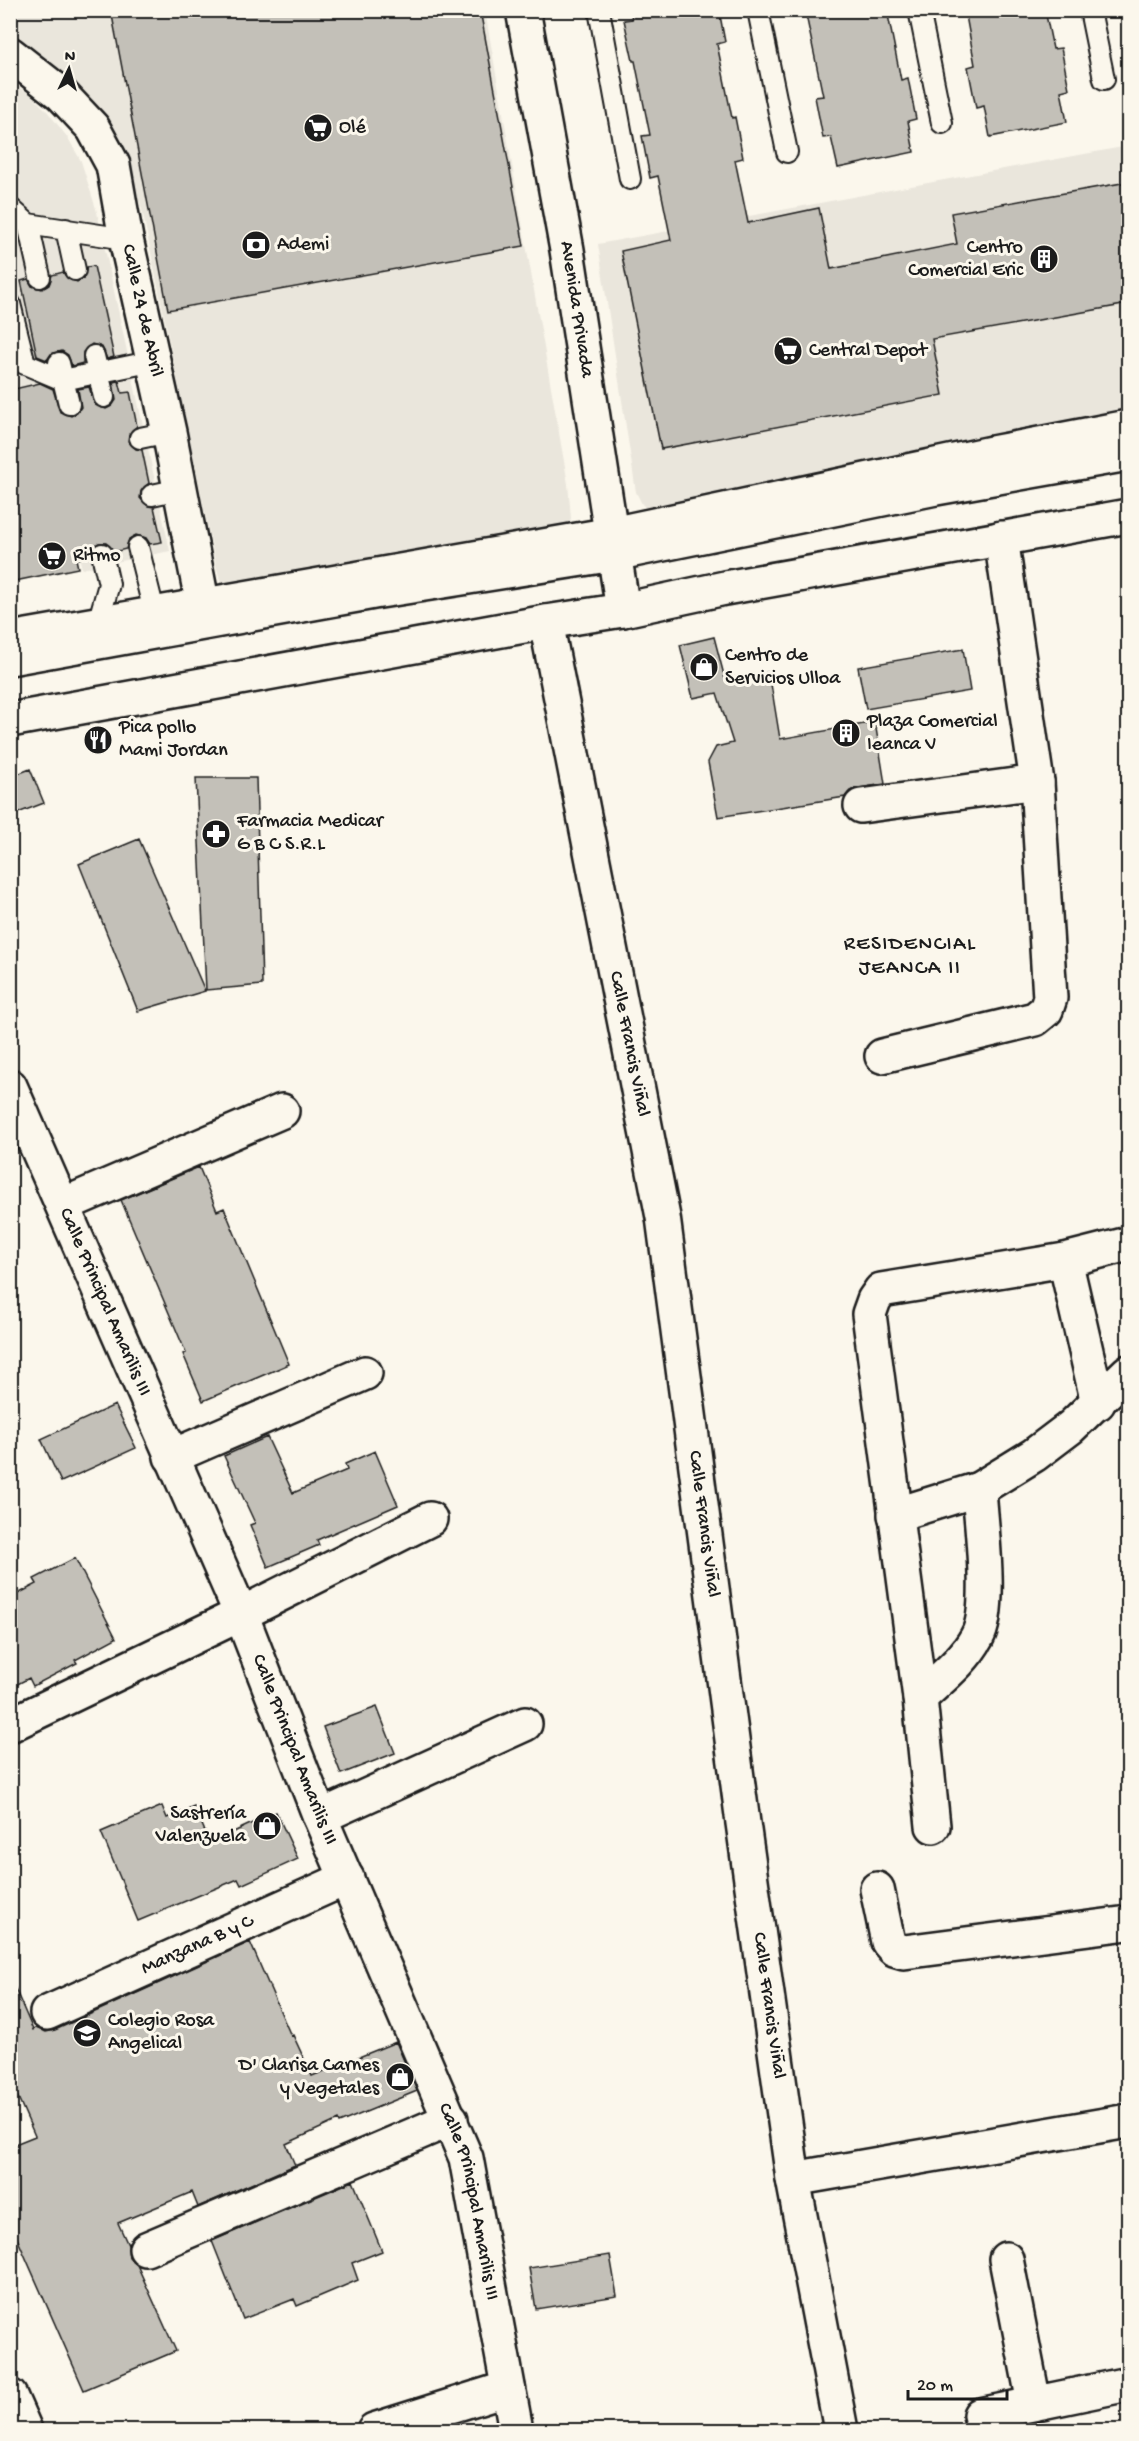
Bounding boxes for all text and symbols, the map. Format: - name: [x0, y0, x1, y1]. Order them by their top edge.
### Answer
- north arrow: [39, 39, 99, 99]
- text: N: [64, 48, 77, 68]
- supermarket icon: Olé: [302, 112, 334, 144]
- place label: Olé: [339, 117, 366, 140]
- bank icon: Ademi: [240, 229, 272, 261]
- place label: Ademi: [277, 234, 329, 257]
- place label: Centro Comercial Eric: [908, 237, 1024, 283]
- street label: Avenida Privada: [554, 239, 598, 380]
- street label: Calle 24 de Abril: [116, 242, 168, 379]
- building icon: Centro Comercial Eric: [1028, 243, 1060, 275]
- supermarket icon: Central Depot: [772, 335, 804, 367]
- place label: Central Depot: [809, 340, 929, 363]
- supermarket icon: Ritmo: [36, 540, 68, 572]
- place label: Ritmo: [73, 545, 121, 568]
- place label: Centro de Servicios Ulloa: [725, 645, 841, 691]
- shop icon: Centro de Servicios Ulloa: [688, 651, 720, 683]
- place label: Plaza Comercial Ieanca V: [866, 711, 998, 757]
- place label: Pica pollo Mami Jordan: [118, 717, 228, 763]
- building icon: Plaza Comercial Ieanca V: [830, 717, 862, 749]
- restaurant icon: Pica pollo Mami Jordan: [82, 724, 114, 756]
- place label: Farmacia Medicar G B C S.R.L: [236, 811, 385, 857]
- pharmacy icon: Farmacia Medicar G B C S.R.L: [200, 818, 232, 850]
- district label: RESIDENCIAL JEANCA II: [844, 933, 976, 982]
- street label: Calle Francis Viñal: [603, 969, 654, 1119]
- street label: Calle Principal Amarilis III: [53, 1205, 156, 1400]
- street label: Calle Francis Viñal: [682, 1449, 725, 1599]
- street label: Calle Principal Amarilis III: [246, 1651, 342, 1848]
- place label: Sastrería Valenzuela: [155, 1803, 247, 1849]
- shop icon: Sastrería Valenzuela: [251, 1810, 283, 1842]
- street label: Manzana B y C: [138, 1910, 258, 1980]
- street label: Calle Francis Viñal: [747, 1931, 790, 2080]
- place label: Colegio Rosa Angelical: [108, 2010, 215, 2056]
- school or university icon: Colegio Rosa Angelical: [71, 2017, 103, 2049]
- place label: D' Clarisa Carnes y Vegetales: [237, 2055, 380, 2101]
- shop icon: D' Clarisa Carnes y Vegetales: [384, 2061, 416, 2093]
- street label: Calle Principal Amarilis III: [432, 2100, 503, 2302]
- scale bar: [908, 2363, 1007, 2401]
- text: 20 m: [917, 2376, 953, 2397]

